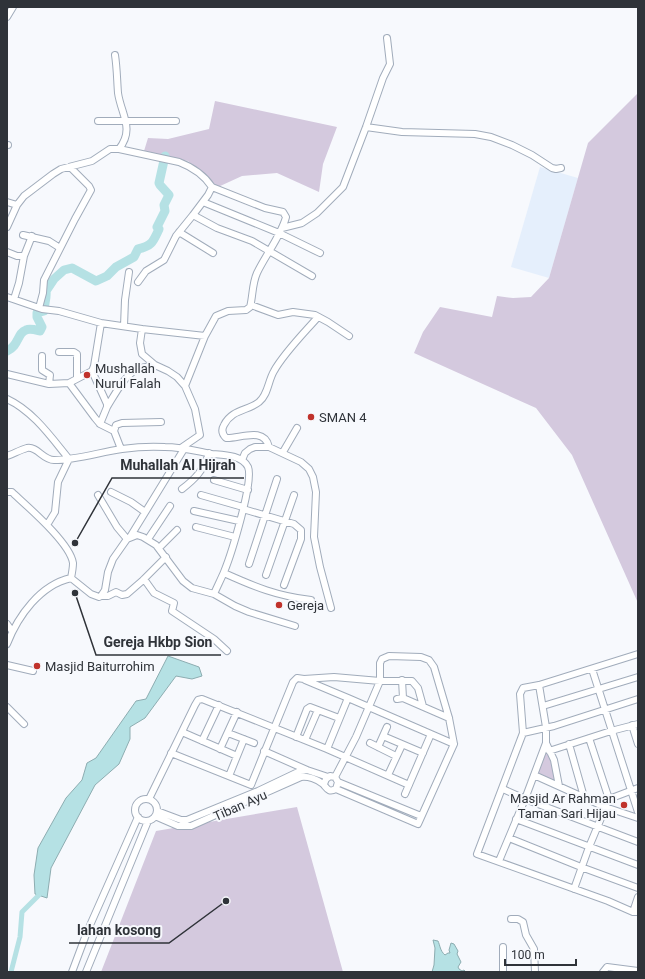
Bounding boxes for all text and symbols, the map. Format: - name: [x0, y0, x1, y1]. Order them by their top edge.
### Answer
- place label: Mushallah Nurul Falah: [95, 361, 161, 391]
- marker: Mushallah Nurul Falah: [82, 370, 92, 380]
- place label: SMAN 4: [319, 410, 367, 425]
- marker: SMAN 4: [306, 412, 316, 422]
- callout: Muhallah Al Hijrah: [112, 452, 244, 478]
- text: Muhallah Al Hijrah: [120, 457, 236, 473]
- place label: Gereja: [287, 598, 324, 613]
- marker: Gereja: [274, 600, 284, 610]
- callout: Gereja Hkbp Sion: [96, 629, 221, 655]
- text: Gereja Hkbp Sion: [104, 634, 213, 650]
- place label: Masjid Baiturrohim: [45, 659, 155, 674]
- marker: Masjid Baiturrohim: [32, 661, 42, 671]
- street label: Tiban Ayu: [211, 787, 269, 824]
- place label: Masjid Ar Rahman Taman Sari Hijau: [510, 791, 616, 821]
- marker: Masjid Ar Rahman Taman Sari Hijau: [619, 800, 629, 810]
- callout: lahan kosong: [69, 917, 169, 943]
- text: lahan kosong: [77, 922, 161, 938]
- scale bar: [505, 941, 576, 967]
- text: 100 m: [511, 948, 545, 962]

